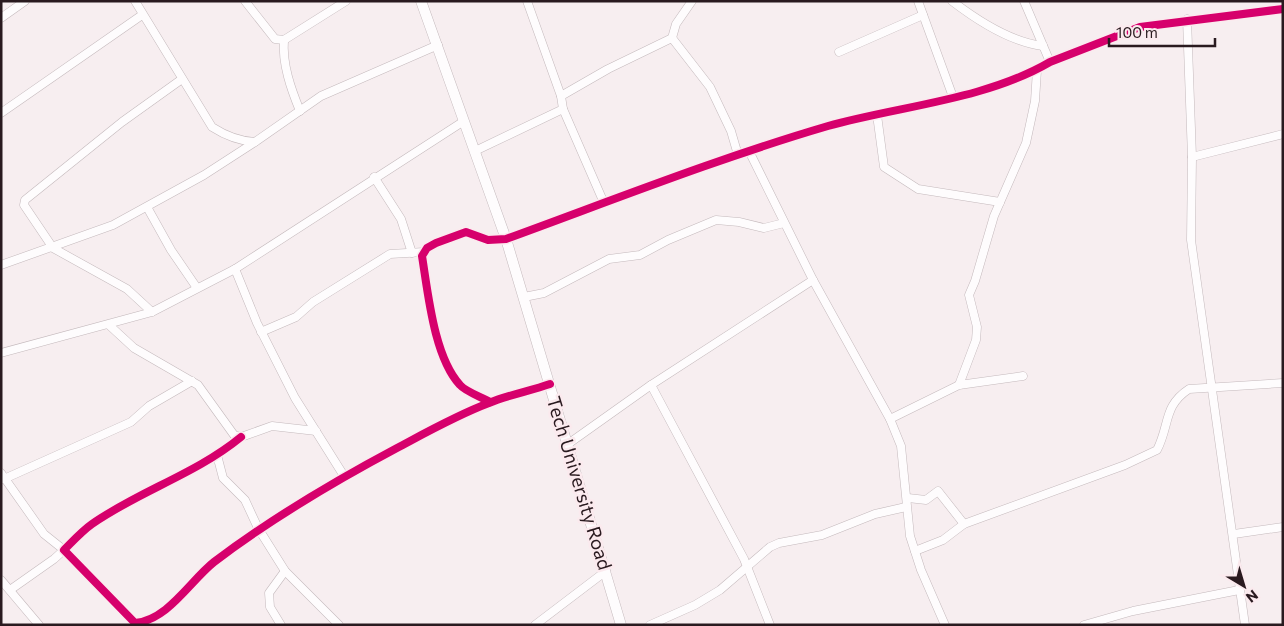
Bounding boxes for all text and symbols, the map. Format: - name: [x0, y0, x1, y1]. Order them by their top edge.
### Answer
- scale bar: [1109, 15, 1215, 47]
- text: 100 m: [1116, 23, 1158, 41]
- street label: Tech University Road: [543, 393, 617, 573]
- north arrow: [1219, 561, 1269, 611]
- text: N: [1243, 587, 1262, 607]

